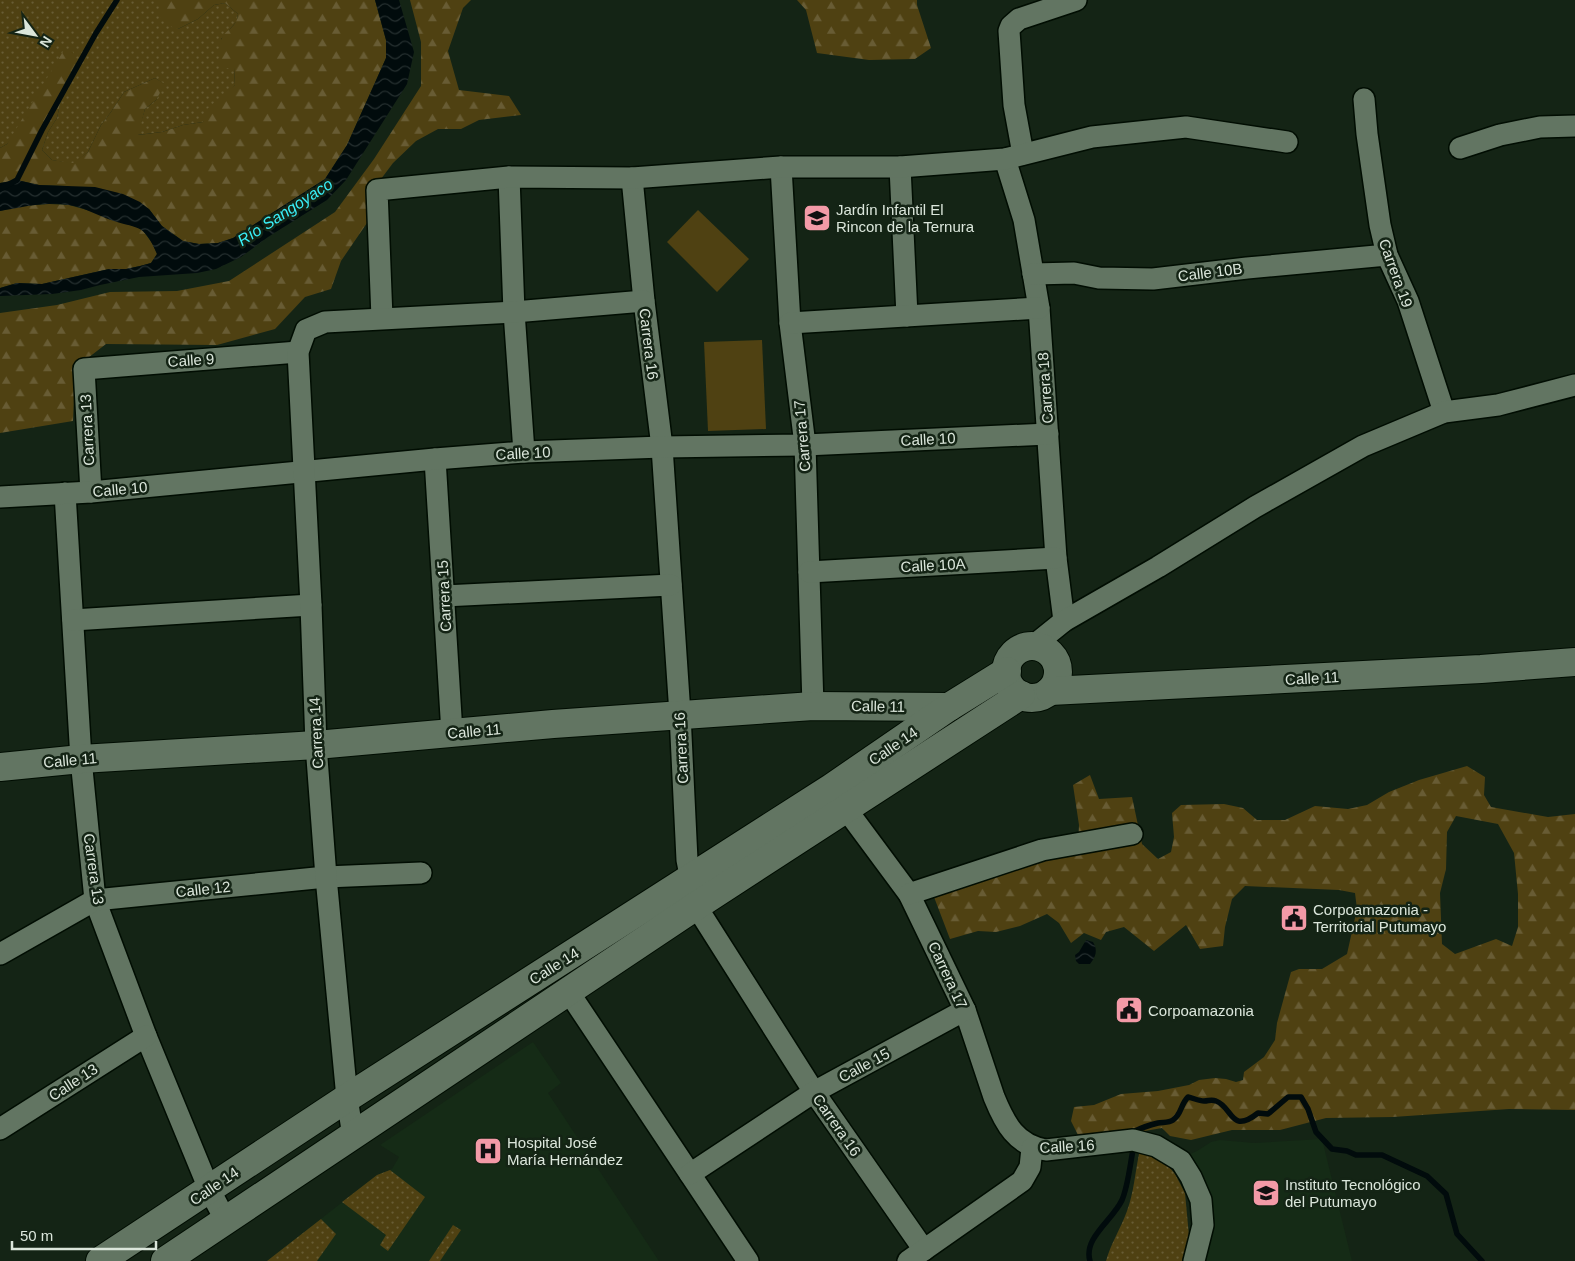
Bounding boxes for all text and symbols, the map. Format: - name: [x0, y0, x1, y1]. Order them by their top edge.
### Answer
- north arrow: [10, 10, 60, 60]
- text: N: [37, 33, 55, 50]
- water label: Río Sangoyaco: [234, 175, 336, 249]
- place label: Jardín Infantil El Rincon de la Ternura: [836, 201, 975, 235]
- school or university icon: Jardín Infantil El Rincon de la Ternura: [802, 203, 832, 233]
- street label: Carrera 19: [1376, 236, 1416, 310]
- street label: Calle 10B: [1177, 260, 1243, 284]
- street label: Carrera 16: [636, 307, 662, 381]
- street label: Calle 9: [167, 350, 215, 370]
- street label: Carrera 18: [1034, 352, 1056, 424]
- street label: Carrera 13: [77, 394, 97, 466]
- street label: Carrera 17: [790, 400, 814, 472]
- street label: Calle 10: [900, 429, 956, 449]
- street label: Calle 10: [495, 443, 551, 463]
- street label: Calle 10: [92, 478, 148, 500]
- street label: Calle 10A: [900, 555, 966, 575]
- street label: Carrera 15: [434, 560, 454, 632]
- street label: Calle 11: [1285, 668, 1339, 688]
- street label: Carrera 14: [306, 697, 326, 769]
- street label: Calle 11: [851, 697, 905, 715]
- street label: Carrera 16: [671, 712, 691, 784]
- street label: Calle 11: [446, 720, 502, 742]
- street label: Calle 14: [865, 724, 921, 768]
- street label: Calle 11: [42, 749, 98, 771]
- street label: Carrera 13: [81, 832, 107, 906]
- street label: Calle 12: [175, 878, 231, 900]
- place label: Corpoamazonia - Territorial Putumayo: [1313, 901, 1446, 935]
- public building icon: Corpoamazonia - Territorial Putumayo: [1279, 903, 1309, 933]
- street label: Carrera 17: [925, 939, 971, 1011]
- street label: Calle 14: [526, 944, 582, 988]
- public building icon: Corpoamazonia: [1114, 995, 1144, 1025]
- place label: Corpoamazonia: [1148, 1002, 1255, 1019]
- street label: Calle 15: [836, 1045, 892, 1085]
- street label: Calle 13: [45, 1060, 101, 1104]
- street label: Carrera 16: [809, 1091, 865, 1159]
- place label: Hospital José María Hernández: [507, 1134, 623, 1168]
- hospital icon: Hospital José María Hernández: [473, 1136, 503, 1166]
- street label: Calle 16: [1039, 1136, 1095, 1156]
- street label: Calle 14: [186, 1164, 242, 1208]
- place label: Instituto Tecnológico del Putumayo: [1285, 1176, 1421, 1210]
- school or university icon: Instituto Tecnológico del Putumayo: [1251, 1178, 1281, 1208]
- scale bar: [12, 1218, 156, 1250]
- text: 50 m: [20, 1227, 53, 1244]

